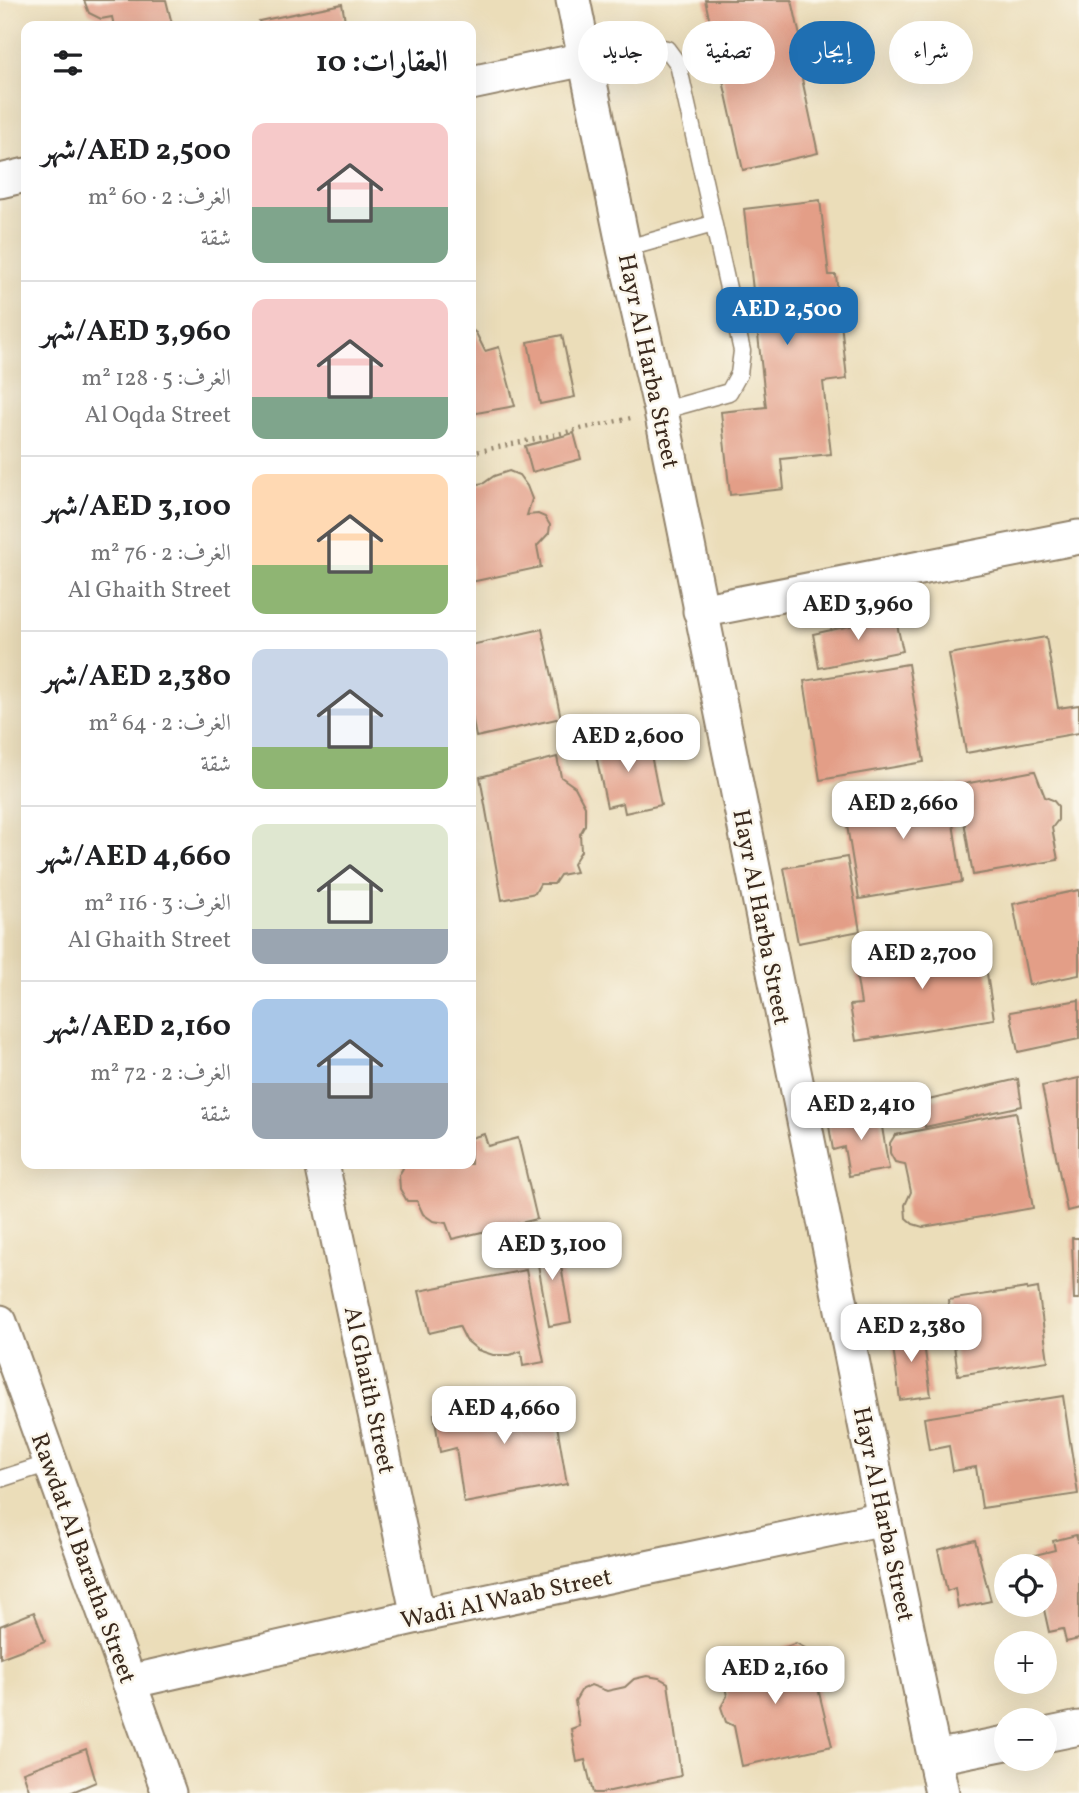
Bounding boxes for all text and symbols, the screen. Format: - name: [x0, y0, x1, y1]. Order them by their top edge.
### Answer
- chip: جديد: [578, 21, 668, 84]
- chip: تصفية: [682, 21, 775, 84]
- chip: إيجار: [789, 21, 875, 84]
- chip: شراء: [889, 21, 973, 84]
- text: العقارات: 10: [316, 42, 448, 84]
- icon: filters: [49, 44, 87, 82]
- text: AED 2,500/شهر: [42, 130, 231, 172]
- icon: home: [308, 151, 392, 235]
- text: الغرف: 2 · 60 m²: [88, 182, 231, 214]
- text: شقة: [201, 223, 231, 255]
- street label: Hayr Al Harba Street: [608, 251, 686, 472]
- pin: AED 2,500: [707, 288, 867, 347]
- text: AED 2,500: [732, 294, 842, 326]
- text: AED 3,960/شهر: [41, 311, 231, 353]
- icon: home: [308, 327, 392, 411]
- text: الغرف: 5 · 128 m²: [82, 363, 231, 395]
- text: Al Oqda Street: [85, 400, 231, 432]
- text: AED 3,100/شهر: [44, 486, 231, 528]
- icon: home: [308, 502, 392, 586]
- text: الغرف: 2 · 76 m²: [91, 538, 231, 570]
- text: Al Ghaith Street: [68, 575, 231, 607]
- pin: AED 3,960: [778, 582, 938, 642]
- text: AED 3,960: [803, 589, 913, 621]
- text: AED 2,380/شهر: [43, 656, 231, 698]
- icon: home: [308, 677, 392, 761]
- text: الغرف: 2 · 64 m²: [89, 708, 231, 740]
- pin: AED 2,600: [548, 714, 708, 774]
- text: AED 2,600: [572, 721, 684, 753]
- text: شقة: [201, 749, 231, 781]
- pin: AED 2,660: [823, 782, 983, 841]
- text: AED 2,660: [848, 788, 958, 820]
- street label: Hayr Al Harba Street: [722, 807, 798, 1028]
- text: AED 4,660/شهر: [39, 836, 231, 878]
- icon: home: [308, 852, 392, 936]
- text: الغرف: 3 · 116 m²: [85, 888, 231, 920]
- text: Al Ghaith Street: [68, 925, 231, 957]
- pin: AED 2,700: [842, 932, 1002, 991]
- text: AED 2,700: [868, 938, 976, 970]
- text: AED 2,160/شهر: [46, 1006, 231, 1048]
- icon: home: [308, 1027, 392, 1111]
- text: الغرف: 2 · 72 m²: [90, 1058, 231, 1090]
- pin: AED 2,410: [781, 1082, 941, 1142]
- text: AED 2,410: [807, 1089, 915, 1121]
- text: شقة: [201, 1099, 231, 1131]
- pin: AED 3,100: [472, 1222, 632, 1282]
- text: AED 3,100: [498, 1229, 606, 1261]
- street label: Al Ghaith Street: [334, 1304, 402, 1477]
- pin: AED 2,380: [831, 1304, 991, 1364]
- text: AED 2,380: [857, 1311, 965, 1343]
- pin: AED 4,660: [424, 1386, 584, 1446]
- text: AED 4,660: [448, 1393, 560, 1425]
- street label: Hayr Al Harba Street: [843, 1404, 921, 1625]
- street label: Rawdat Al Baratha Street: [21, 1429, 143, 1689]
- map controls: [994, 1554, 1057, 1771]
- button: locate: [994, 1554, 1057, 1617]
- street label: Wadi Al Waab Street: [398, 1561, 615, 1639]
- button: +: [994, 1631, 1057, 1694]
- pin: AED 2,160: [695, 1646, 855, 1706]
- text: AED 2,160: [722, 1653, 828, 1685]
- button: −: [994, 1708, 1057, 1771]

